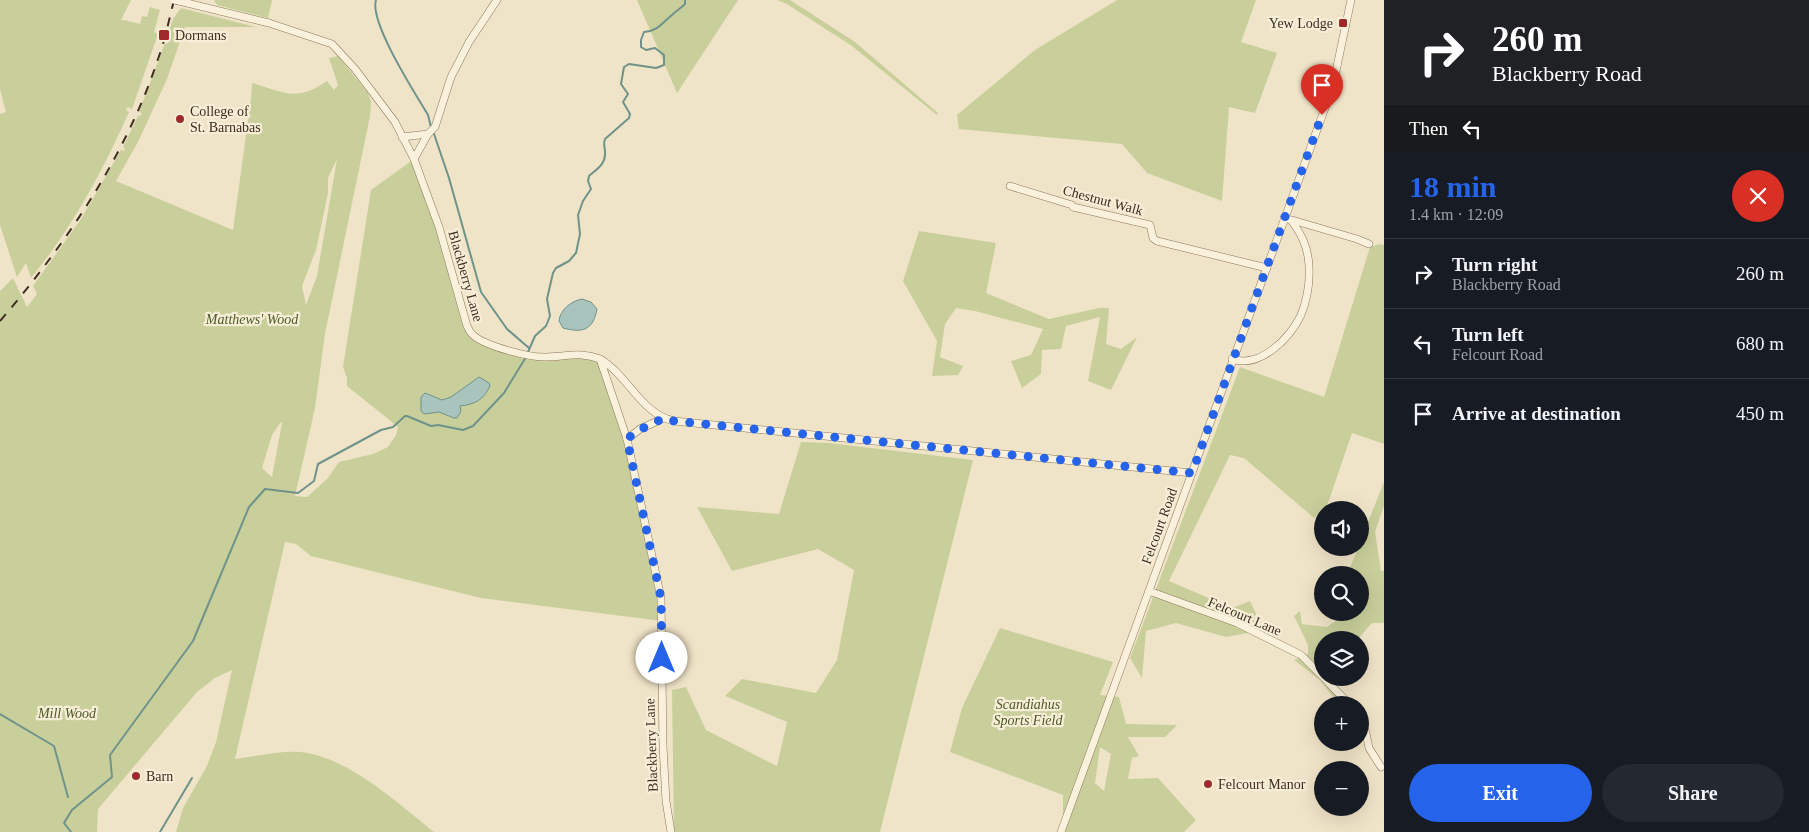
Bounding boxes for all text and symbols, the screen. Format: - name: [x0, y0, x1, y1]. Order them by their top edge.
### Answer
- place label: Yew Lodge: [1269, 16, 1333, 31]
- marker: Yew Lodge: [1337, 17, 1349, 29]
- icon: right: [1409, 20, 1474, 85]
- text: 260 m: [1492, 20, 1582, 59]
- marker: Dormans: [157, 28, 171, 42]
- place label: Dormans: [175, 28, 226, 43]
- text: Blackberry Road: [1492, 61, 1642, 86]
- pin: [1301, 64, 1343, 115]
- icon: arrive: [1308, 71, 1336, 99]
- place label: College of St. Barnabas: [190, 104, 261, 135]
- marker: College of St. Barnabas: [174, 113, 186, 125]
- icon: left: [1458, 115, 1486, 143]
- text: Then: [1409, 118, 1448, 139]
- text: 18 min: [1409, 170, 1497, 203]
- button: close: [1732, 170, 1784, 222]
- street label: Chestnut Walk: [1061, 183, 1145, 218]
- text: 1.4 km · 12:09: [1409, 206, 1503, 223]
- street label: Blackberry Lane: [445, 229, 486, 323]
- text: Turn right: [1452, 254, 1537, 275]
- icon: right: [1409, 260, 1437, 288]
- text: 260 m: [1736, 263, 1784, 284]
- text: Blackberry Road: [1452, 276, 1561, 293]
- park label: Matthews' Wood: [205, 312, 299, 327]
- text: Turn left: [1452, 324, 1524, 345]
- icon: left: [1409, 330, 1437, 358]
- text: 680 m: [1736, 333, 1784, 354]
- text: Felcourt Road: [1452, 346, 1543, 363]
- icon: arrive: [1409, 400, 1437, 428]
- text: Arrive at destination: [1452, 403, 1621, 424]
- text: 450 m: [1736, 403, 1784, 424]
- street label: Felcourt Road: [1139, 486, 1180, 566]
- map controls: [1314, 501, 1369, 816]
- button: sound: [1314, 501, 1369, 556]
- button: search: [1314, 566, 1369, 621]
- street label: Felcourt Lane: [1206, 594, 1284, 639]
- position arrow: [635, 631, 687, 683]
- button: layers: [1314, 631, 1369, 686]
- button: +: [1314, 696, 1369, 751]
- park label: Scandiahus Sports Field: [994, 697, 1063, 728]
- street label: Blackberry Lane: [642, 698, 661, 792]
- park label: Mill Wood: [37, 706, 97, 721]
- button: −: [1314, 761, 1369, 816]
- button: Exit: [1409, 764, 1592, 822]
- button: Share: [1602, 764, 1784, 822]
- place label: Barn: [146, 769, 173, 784]
- marker: Barn: [130, 770, 142, 782]
- place label: Felcourt Manor: [1218, 777, 1306, 792]
- marker: Felcourt Manor: [1202, 778, 1214, 790]

